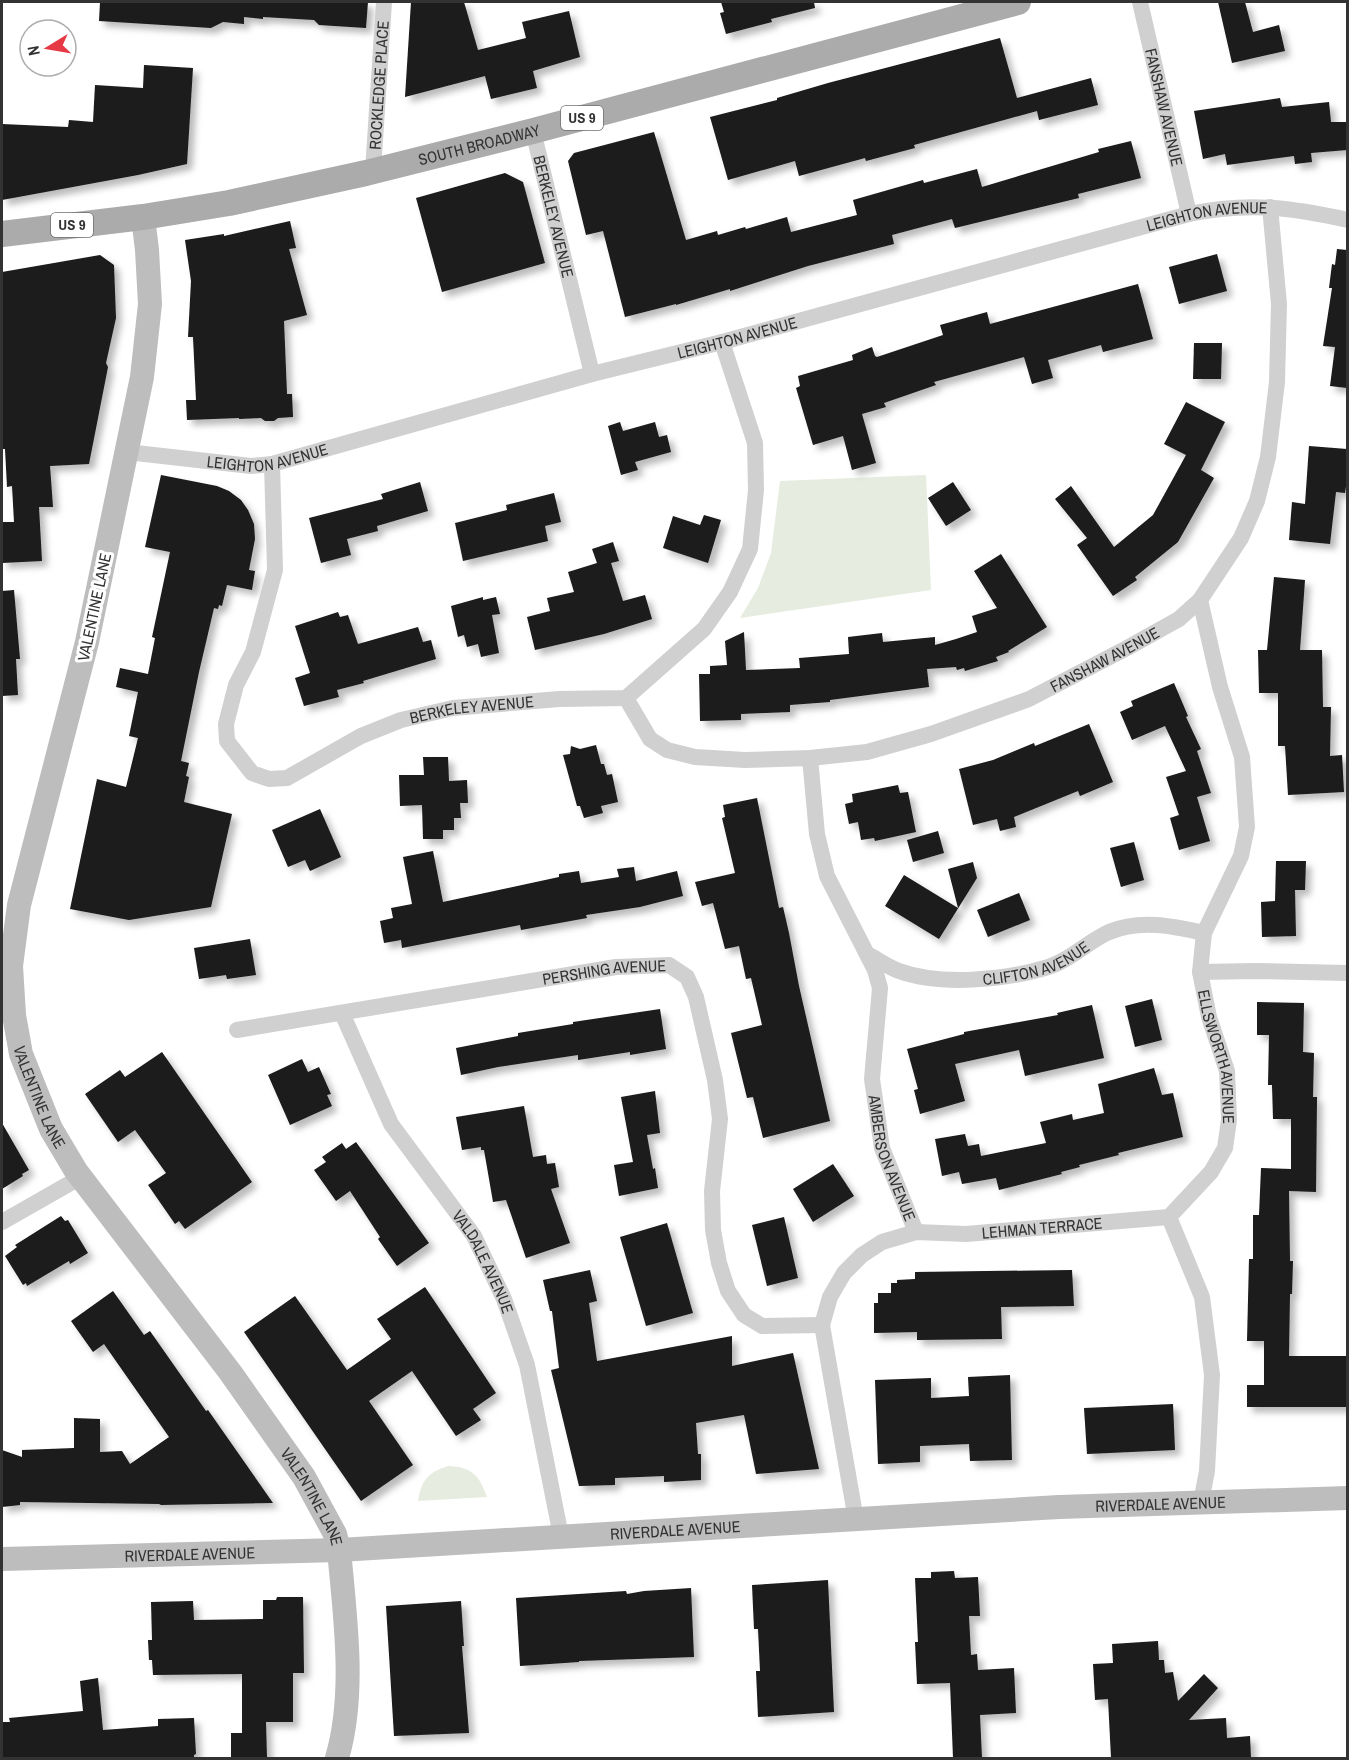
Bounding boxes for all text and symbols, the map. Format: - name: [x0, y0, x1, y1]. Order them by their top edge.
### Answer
- north arrow: [18, 18, 78, 78]
- street label: ROCKLEDGE PLACE: [363, 20, 394, 150]
- text: N: [22, 44, 45, 58]
- street label: FANSHAW AVENUE: [1140, 46, 1189, 168]
- road number: US 9: [561, 106, 603, 130]
- street label: SOUTH BROADWAY: [416, 119, 543, 170]
- street label: BERKELEY AVENUE: [528, 153, 579, 280]
- street label: LEIGHTON AVENUE: [1144, 196, 1268, 236]
- road number: US 9: [51, 213, 93, 237]
- street label: LEIGHTON AVENUE: [675, 311, 799, 364]
- street label: LEIGHTON AVENUE: [206, 438, 330, 477]
- street label: VALENTINE LANE: [72, 551, 116, 663]
- street label: FANSHAW AVENUE: [1046, 621, 1163, 697]
- street label: BERKELEY AVENUE: [408, 690, 535, 729]
- street label: CLIFTON AVENUE: [982, 936, 1094, 990]
- street label: PERSHING AVENUE: [541, 954, 666, 990]
- street label: ELLSWORTH AVENUE: [1193, 988, 1240, 1124]
- street label: VALENTINE LANE: [9, 1044, 71, 1153]
- street label: AMBERSON AVENUE: [863, 1093, 921, 1224]
- street label: VALDALE AVENUE: [447, 1205, 519, 1316]
- street label: LEHMAN TERRACE: [981, 1212, 1103, 1244]
- street label: VALENTINE LANE: [276, 1443, 348, 1548]
- street label: RIVERDALE AVENUE: [1095, 1491, 1226, 1517]
- street label: RIVERDALE AVENUE: [610, 1515, 741, 1545]
- street label: RIVERDALE AVENUE: [124, 1541, 255, 1567]

